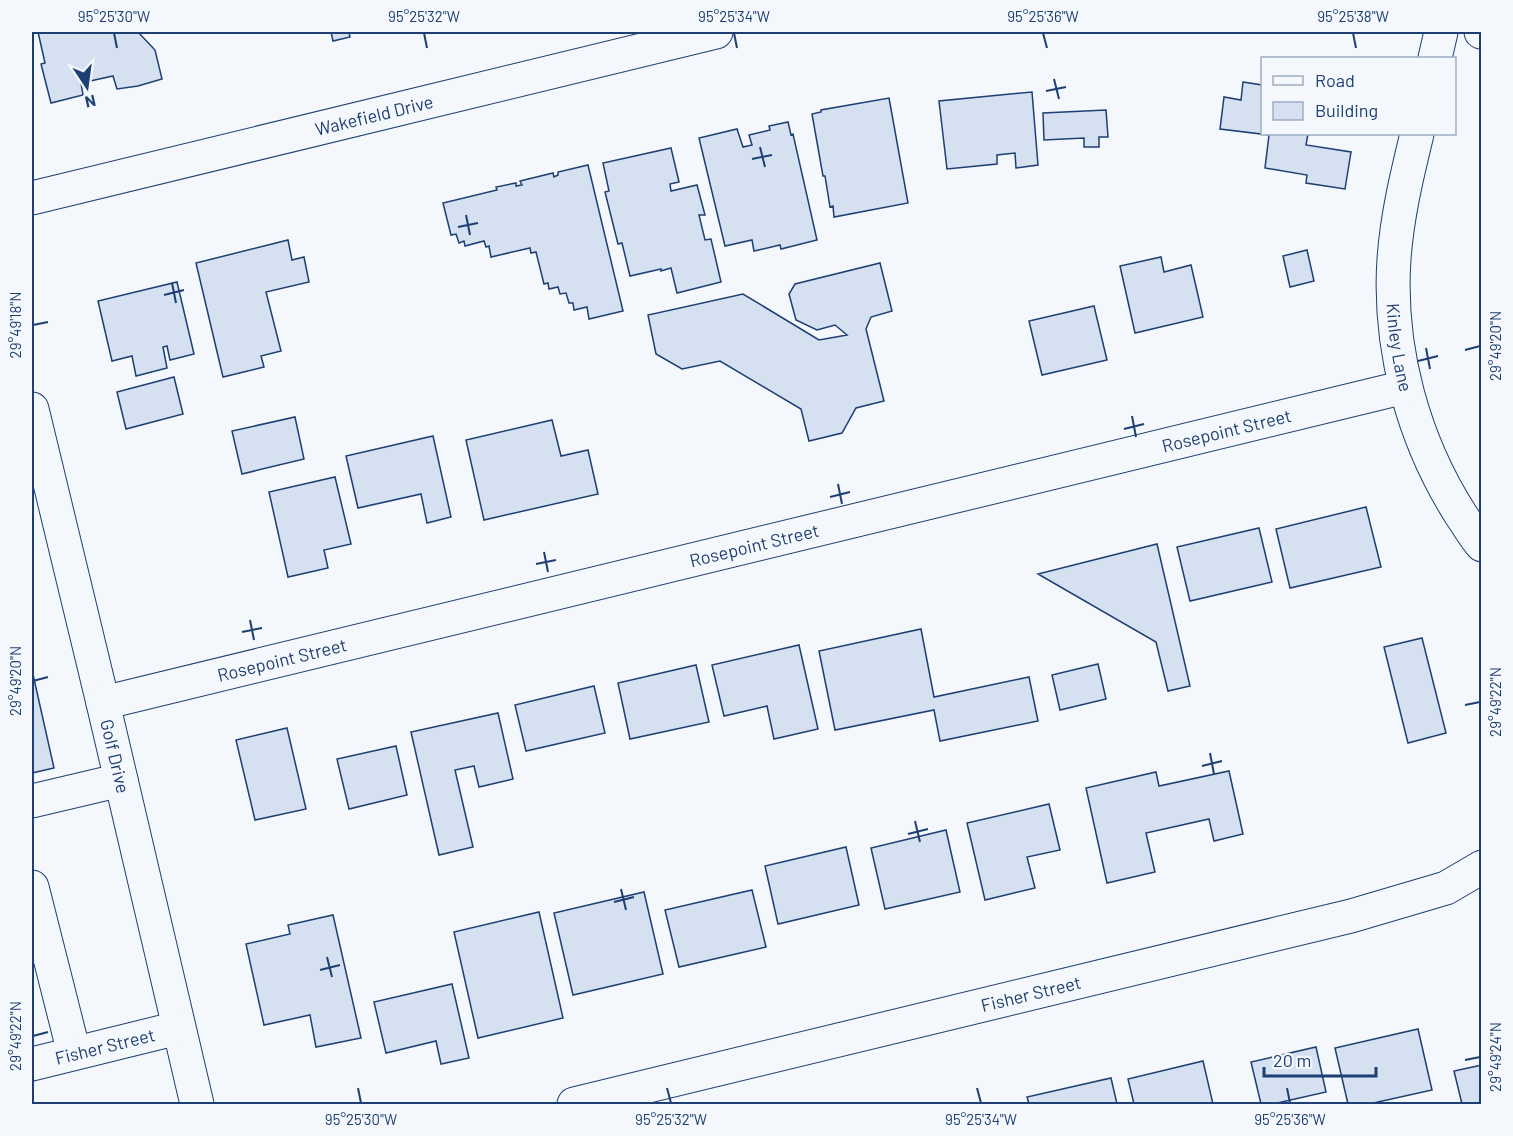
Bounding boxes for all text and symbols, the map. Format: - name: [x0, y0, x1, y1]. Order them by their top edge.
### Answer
- text: 95°25'30"W: [78, 7, 150, 25]
- text: 95°25'32"W: [388, 7, 460, 25]
- text: 95°25'34"W: [698, 7, 770, 25]
- text: 95°25'36"W: [1007, 7, 1079, 25]
- text: 95°25'38"W: [1317, 7, 1389, 25]
- north arrow: [57, 57, 117, 117]
- legend: [1261, 57, 1456, 135]
- text: Road: [1315, 69, 1355, 91]
- street label: Wakefield Drive: [313, 90, 435, 140]
- text: N: [83, 92, 98, 113]
- text: Building: [1315, 99, 1378, 121]
- text: 29°49'18"N: [6, 292, 24, 358]
- street label: Kinley Lane: [1383, 302, 1418, 394]
- text: 29°49'20"N: [1486, 311, 1504, 381]
- street label: Rosepoint Street: [1159, 404, 1293, 457]
- street label: Rosepoint Street: [687, 519, 821, 571]
- street label: Rosepoint Street: [215, 633, 349, 686]
- text: 29°49'20"N: [6, 646, 24, 716]
- text: 29°49'22"N: [1486, 667, 1504, 737]
- street label: Golf Drive: [96, 717, 135, 795]
- street label: Fisher Street: [979, 971, 1083, 1016]
- text: 29°49'22"N: [6, 1001, 24, 1071]
- text: 29°49'24"N: [1486, 1022, 1504, 1092]
- street label: Fisher Street: [53, 1023, 157, 1069]
- scale bar: [1264, 1040, 1376, 1078]
- text: 20 m: [1273, 1049, 1311, 1071]
- text: 95°25'30"W: [325, 1110, 397, 1128]
- text: 95°25'32"W: [635, 1110, 707, 1128]
- text: 95°25'34"W: [945, 1110, 1017, 1128]
- text: 95°25'36"W: [1254, 1110, 1326, 1128]

